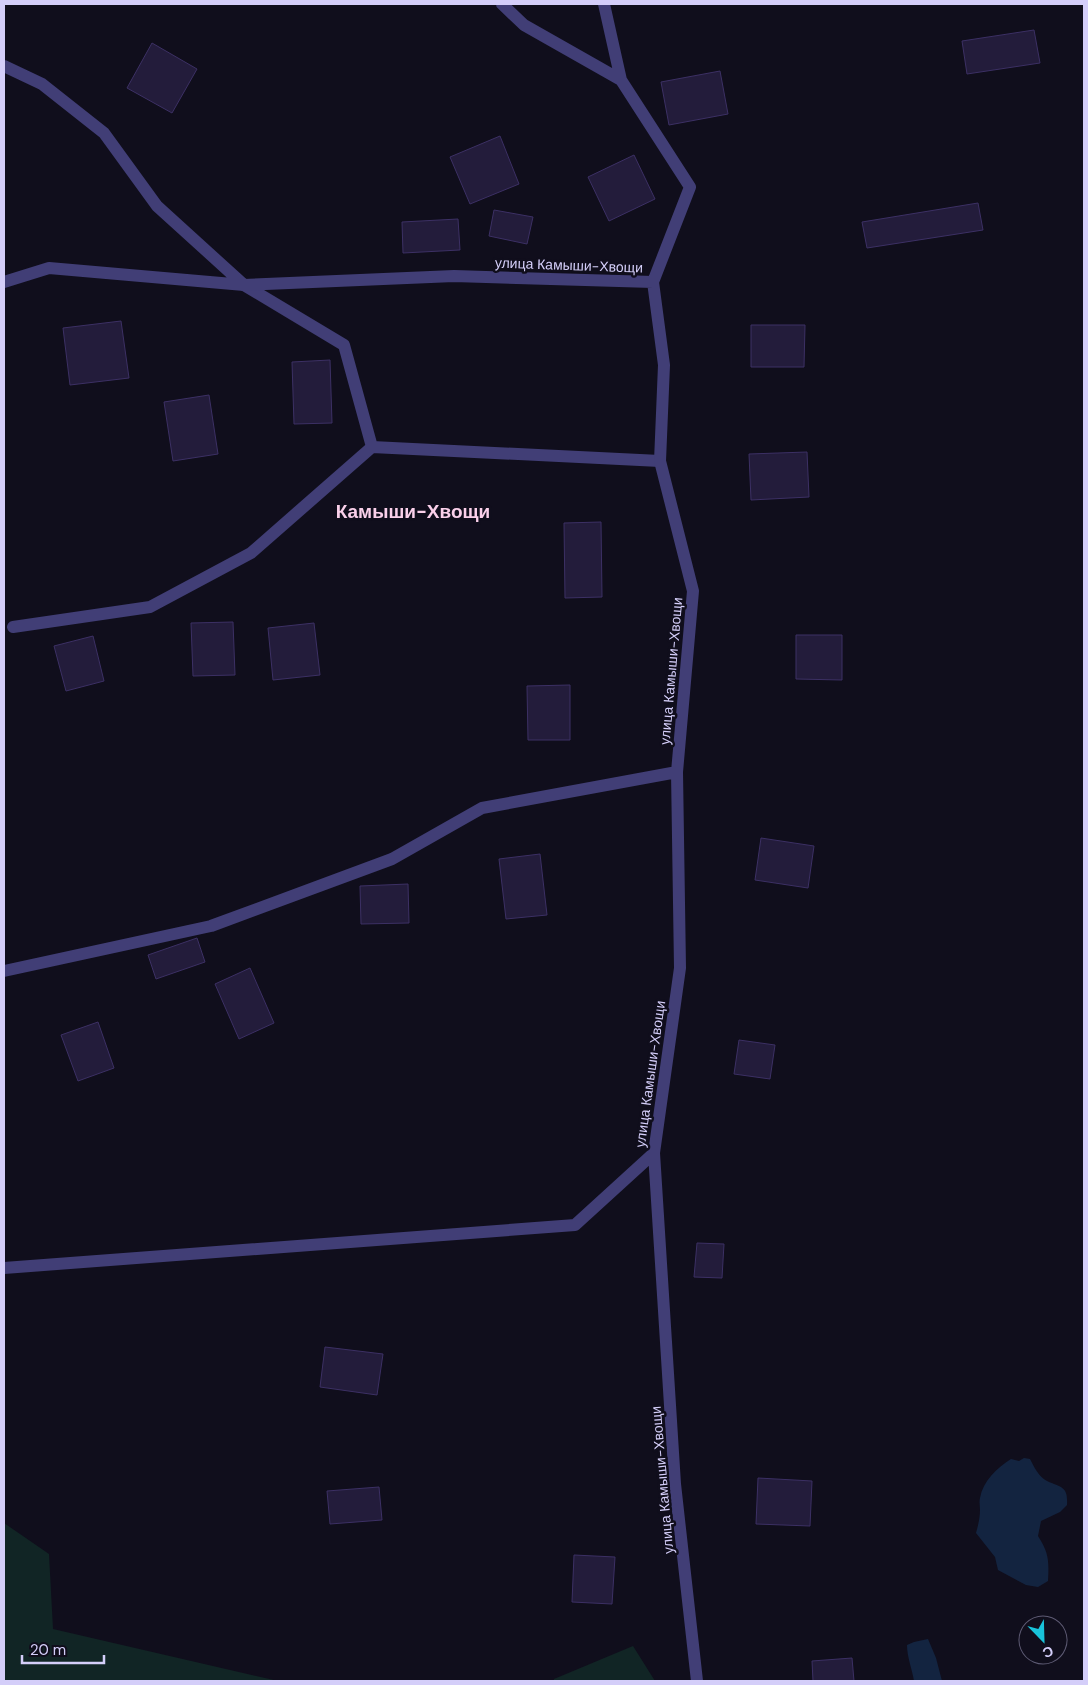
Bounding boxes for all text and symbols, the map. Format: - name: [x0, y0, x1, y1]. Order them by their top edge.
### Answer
- street label: улица Камыши-Хвощи: [495, 253, 643, 277]
- district label: Камыши-Хвощи: [336, 499, 490, 524]
- street label: улица Камыши-Хвощи: [656, 596, 686, 746]
- street label: улица Камыши-Хвощи: [631, 999, 669, 1149]
- street label: улица Камыши-Хвощи: [647, 1405, 677, 1555]
- north arrow: [1018, 1615, 1068, 1665]
- scale bar: [22, 1632, 105, 1664]
- text: 20 m: [30, 1640, 66, 1660]
- text: С: [1040, 1642, 1056, 1662]

